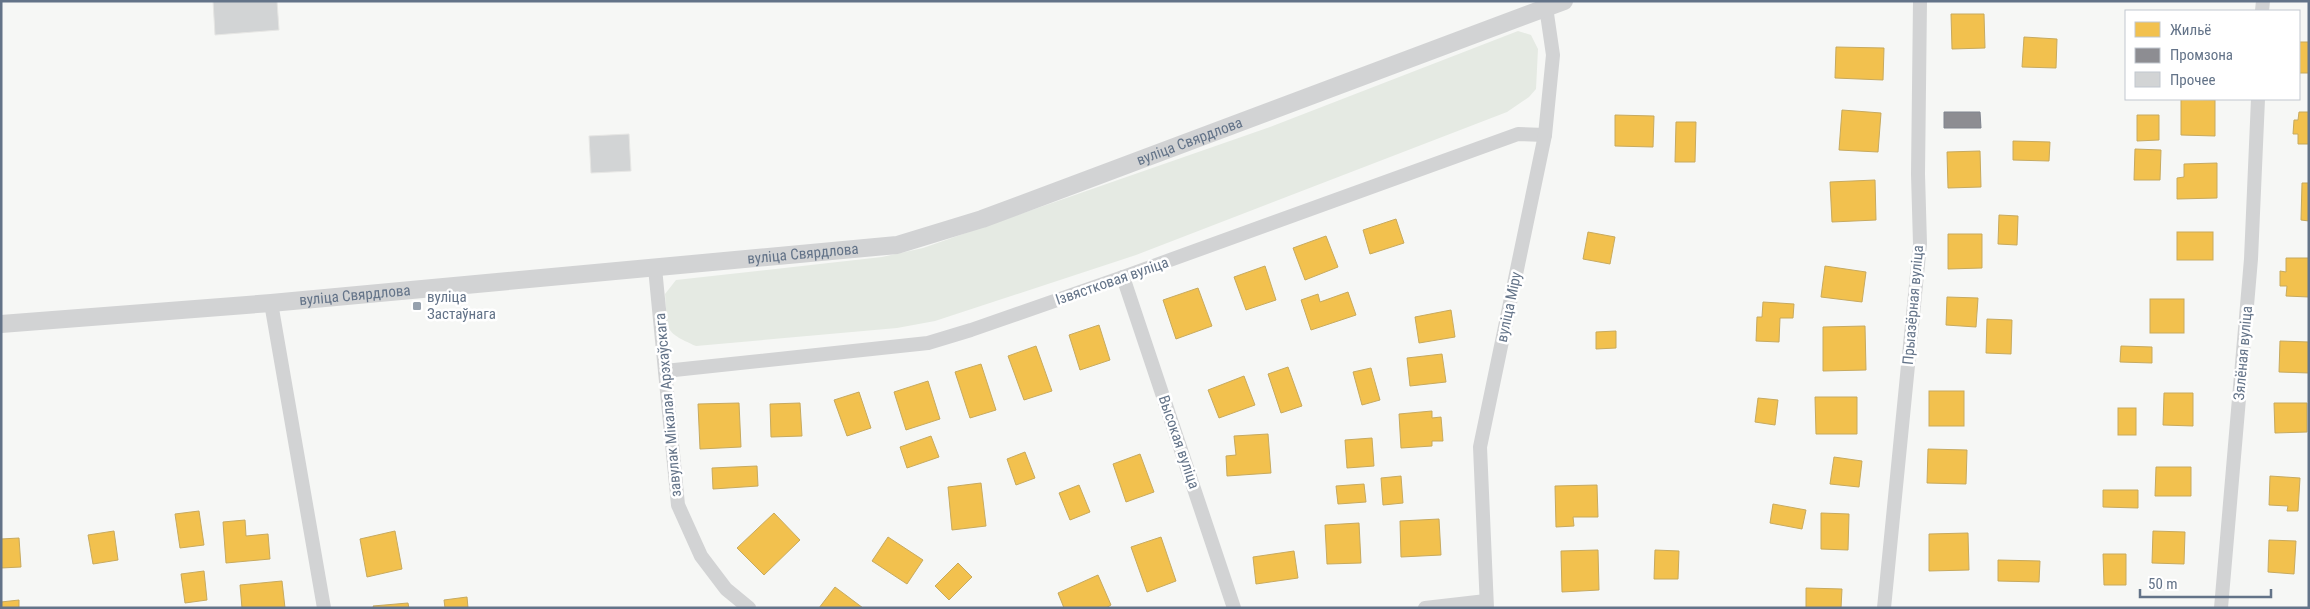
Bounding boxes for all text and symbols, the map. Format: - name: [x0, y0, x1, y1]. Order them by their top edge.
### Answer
- legend: [2125, 10, 2300, 100]
- text: Жильё: [2170, 21, 2211, 39]
- text: Промзона: [2170, 46, 2233, 64]
- text: Прочее: [2170, 71, 2216, 89]
- street label: вуліца Свярдлова: [1134, 113, 1245, 169]
- street label: вуліца Свярдлова: [746, 240, 859, 268]
- street label: Прыазёрная вуліца: [1899, 244, 1927, 366]
- street label: Ізвястковая вуліца: [1053, 253, 1171, 309]
- street label: вуліца Міру: [1493, 270, 1525, 344]
- street label: вуліца Свярдлова: [298, 281, 411, 309]
- place label: вуліца Застаўнага: [427, 288, 496, 323]
- marker: вуліца Застаўнага: [411, 300, 423, 312]
- street label: Зялёная вуліца: [2230, 305, 2256, 401]
- street label: завулак Мікалая Арэхаўскага: [651, 312, 685, 498]
- street label: Высокая вуліца: [1155, 393, 1203, 491]
- scale bar: [2140, 566, 2271, 598]
- text: 50 m: [2148, 575, 2178, 593]

